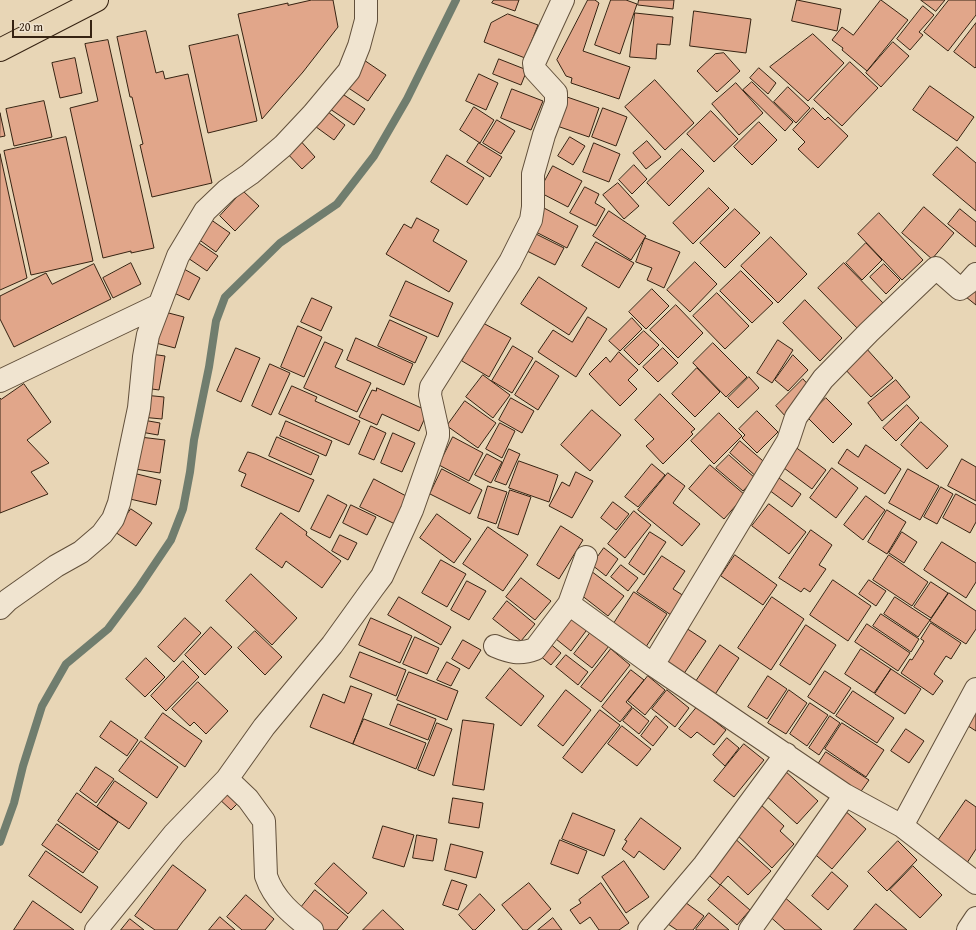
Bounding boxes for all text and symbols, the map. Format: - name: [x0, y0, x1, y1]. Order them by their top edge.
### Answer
- scale bar: [14, 12, 94, 38]
- text: 20 m: [19, 18, 43, 35]

